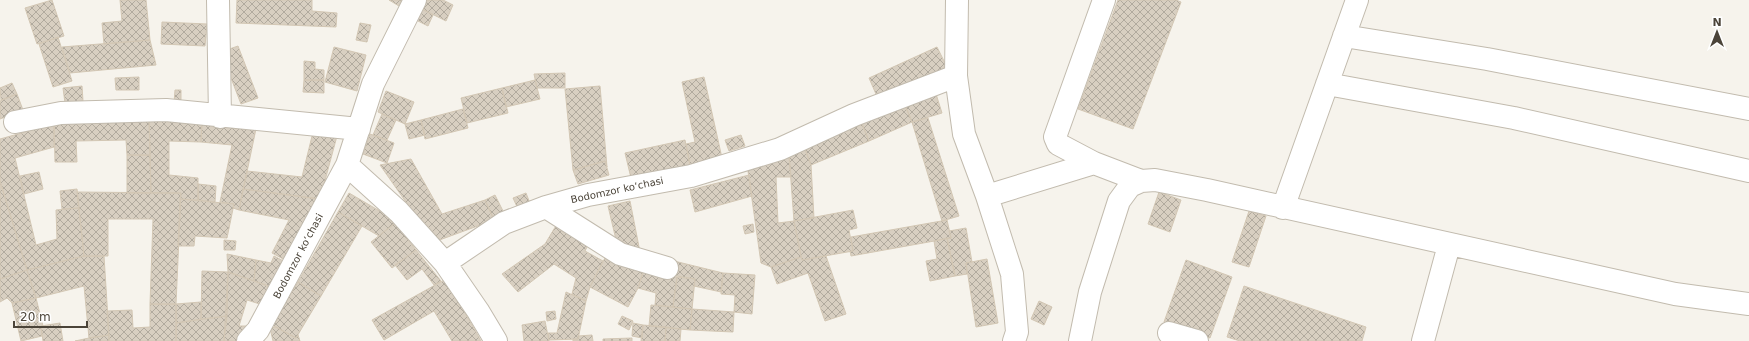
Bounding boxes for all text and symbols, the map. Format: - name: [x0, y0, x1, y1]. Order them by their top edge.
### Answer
- north arrow: [1697, 12, 1737, 52]
- text: N: [1712, 16, 1722, 29]
- street label: Bodomzor koʻchasi: [570, 175, 664, 205]
- street label: Bodomzor koʻchasi: [271, 212, 325, 300]
- scale bar: [14, 303, 87, 329]
- text: 20 m: [20, 310, 51, 324]

